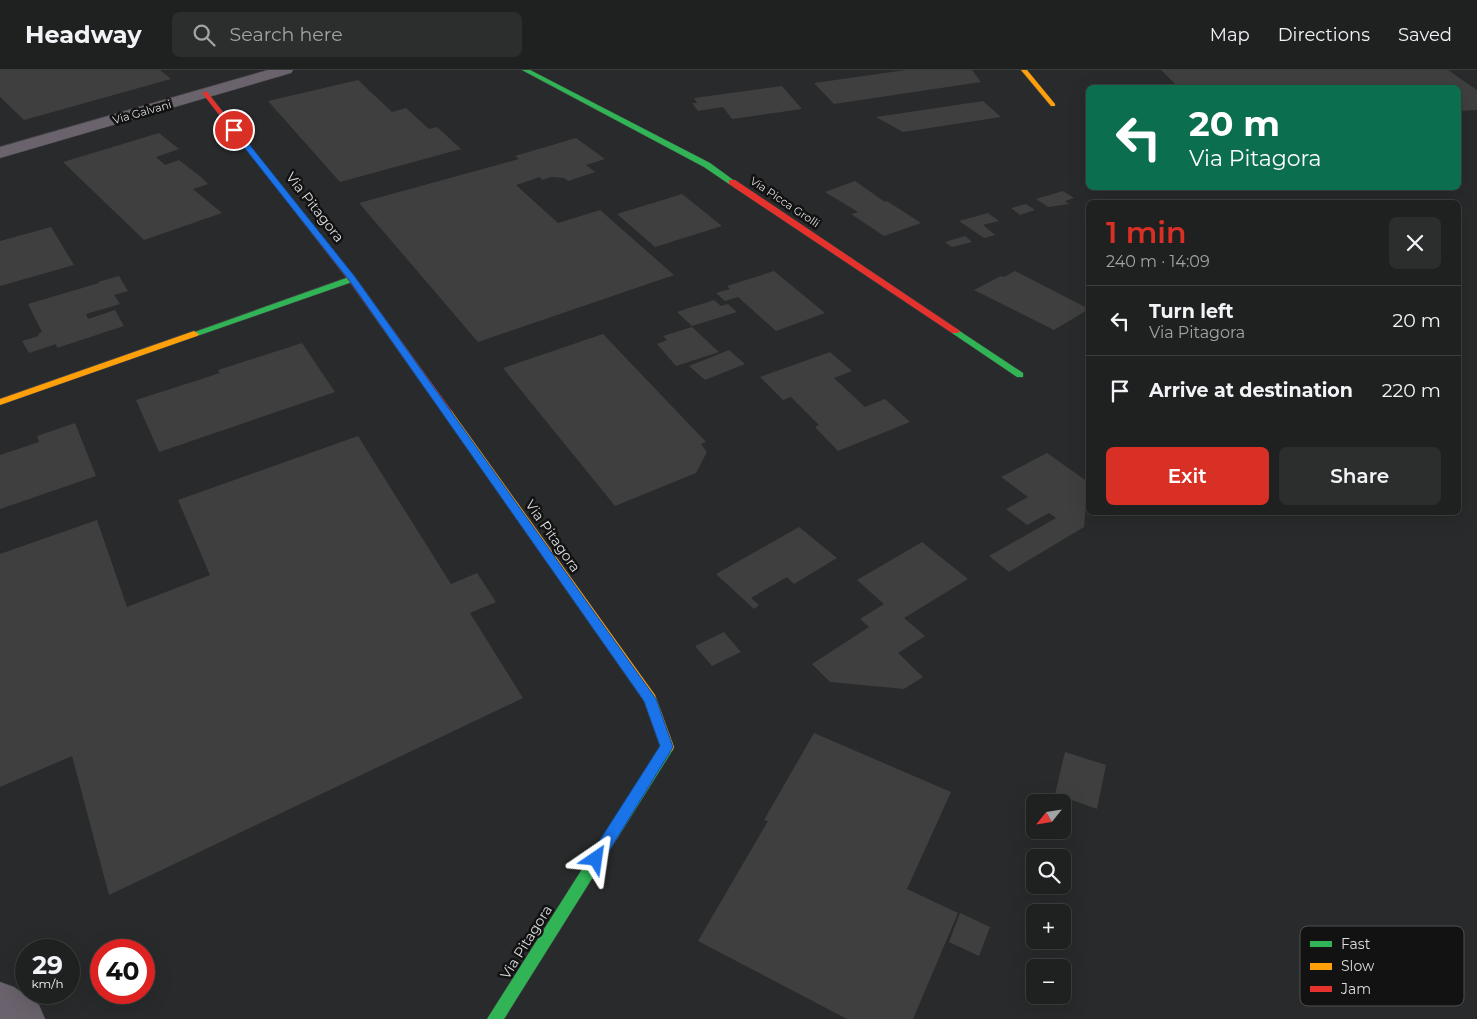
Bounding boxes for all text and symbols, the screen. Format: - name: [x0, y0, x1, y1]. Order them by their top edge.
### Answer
- search box: [172, 12, 522, 57]
- text: Headway: [25, 20, 142, 49]
- icon: search: [190, 21, 218, 49]
- text: Search here: [230, 23, 343, 46]
- text: Map: [1210, 24, 1250, 46]
- text: Directions: [1278, 24, 1370, 46]
- text: Saved: [1398, 24, 1452, 46]
- street label: Via Galvani: [111, 97, 173, 127]
- text: 20 m: [1189, 102, 1280, 145]
- icon: left: [1106, 105, 1171, 170]
- pin: [213, 109, 255, 151]
- icon: arrive: [220, 116, 248, 144]
- text: Via Pitagora: [1189, 145, 1321, 172]
- street label: Via Pitagora: [282, 168, 348, 246]
- street label: Via Picca Grolli: [748, 174, 822, 230]
- text: 1 min: [1106, 214, 1187, 251]
- button: close: [1389, 217, 1441, 269]
- text: 240 m · 14:09: [1106, 252, 1210, 271]
- text: Turn left: [1149, 300, 1234, 323]
- icon: left: [1106, 307, 1134, 335]
- text: 20 m: [1393, 309, 1441, 332]
- text: Via Pitagora: [1149, 323, 1245, 342]
- icon: arrive: [1106, 377, 1134, 405]
- text: Arrive at destination: [1149, 379, 1353, 402]
- text: 220 m: [1382, 379, 1441, 402]
- button: Exit: [1106, 447, 1269, 505]
- button: Share: [1279, 447, 1441, 505]
- street label: Via Pitagora: [521, 496, 585, 576]
- north arrow: [1026, 794, 1071, 839]
- map controls: [1026, 794, 1071, 1004]
- position arrow: [569, 832, 621, 884]
- button: search: [1026, 849, 1071, 894]
- street label: Via Pitagora: [496, 902, 556, 982]
- button: +: [1026, 904, 1071, 949]
- legend: [1300, 926, 1464, 1006]
- text: Fast: [1341, 935, 1371, 953]
- speed limit sign: 40: [90, 939, 155, 1004]
- text: 29: [32, 950, 63, 980]
- text: Slow: [1341, 957, 1375, 975]
- button: −: [1026, 959, 1071, 1004]
- text: km/h: [31, 976, 64, 991]
- text: Jam: [1340, 980, 1371, 998]

